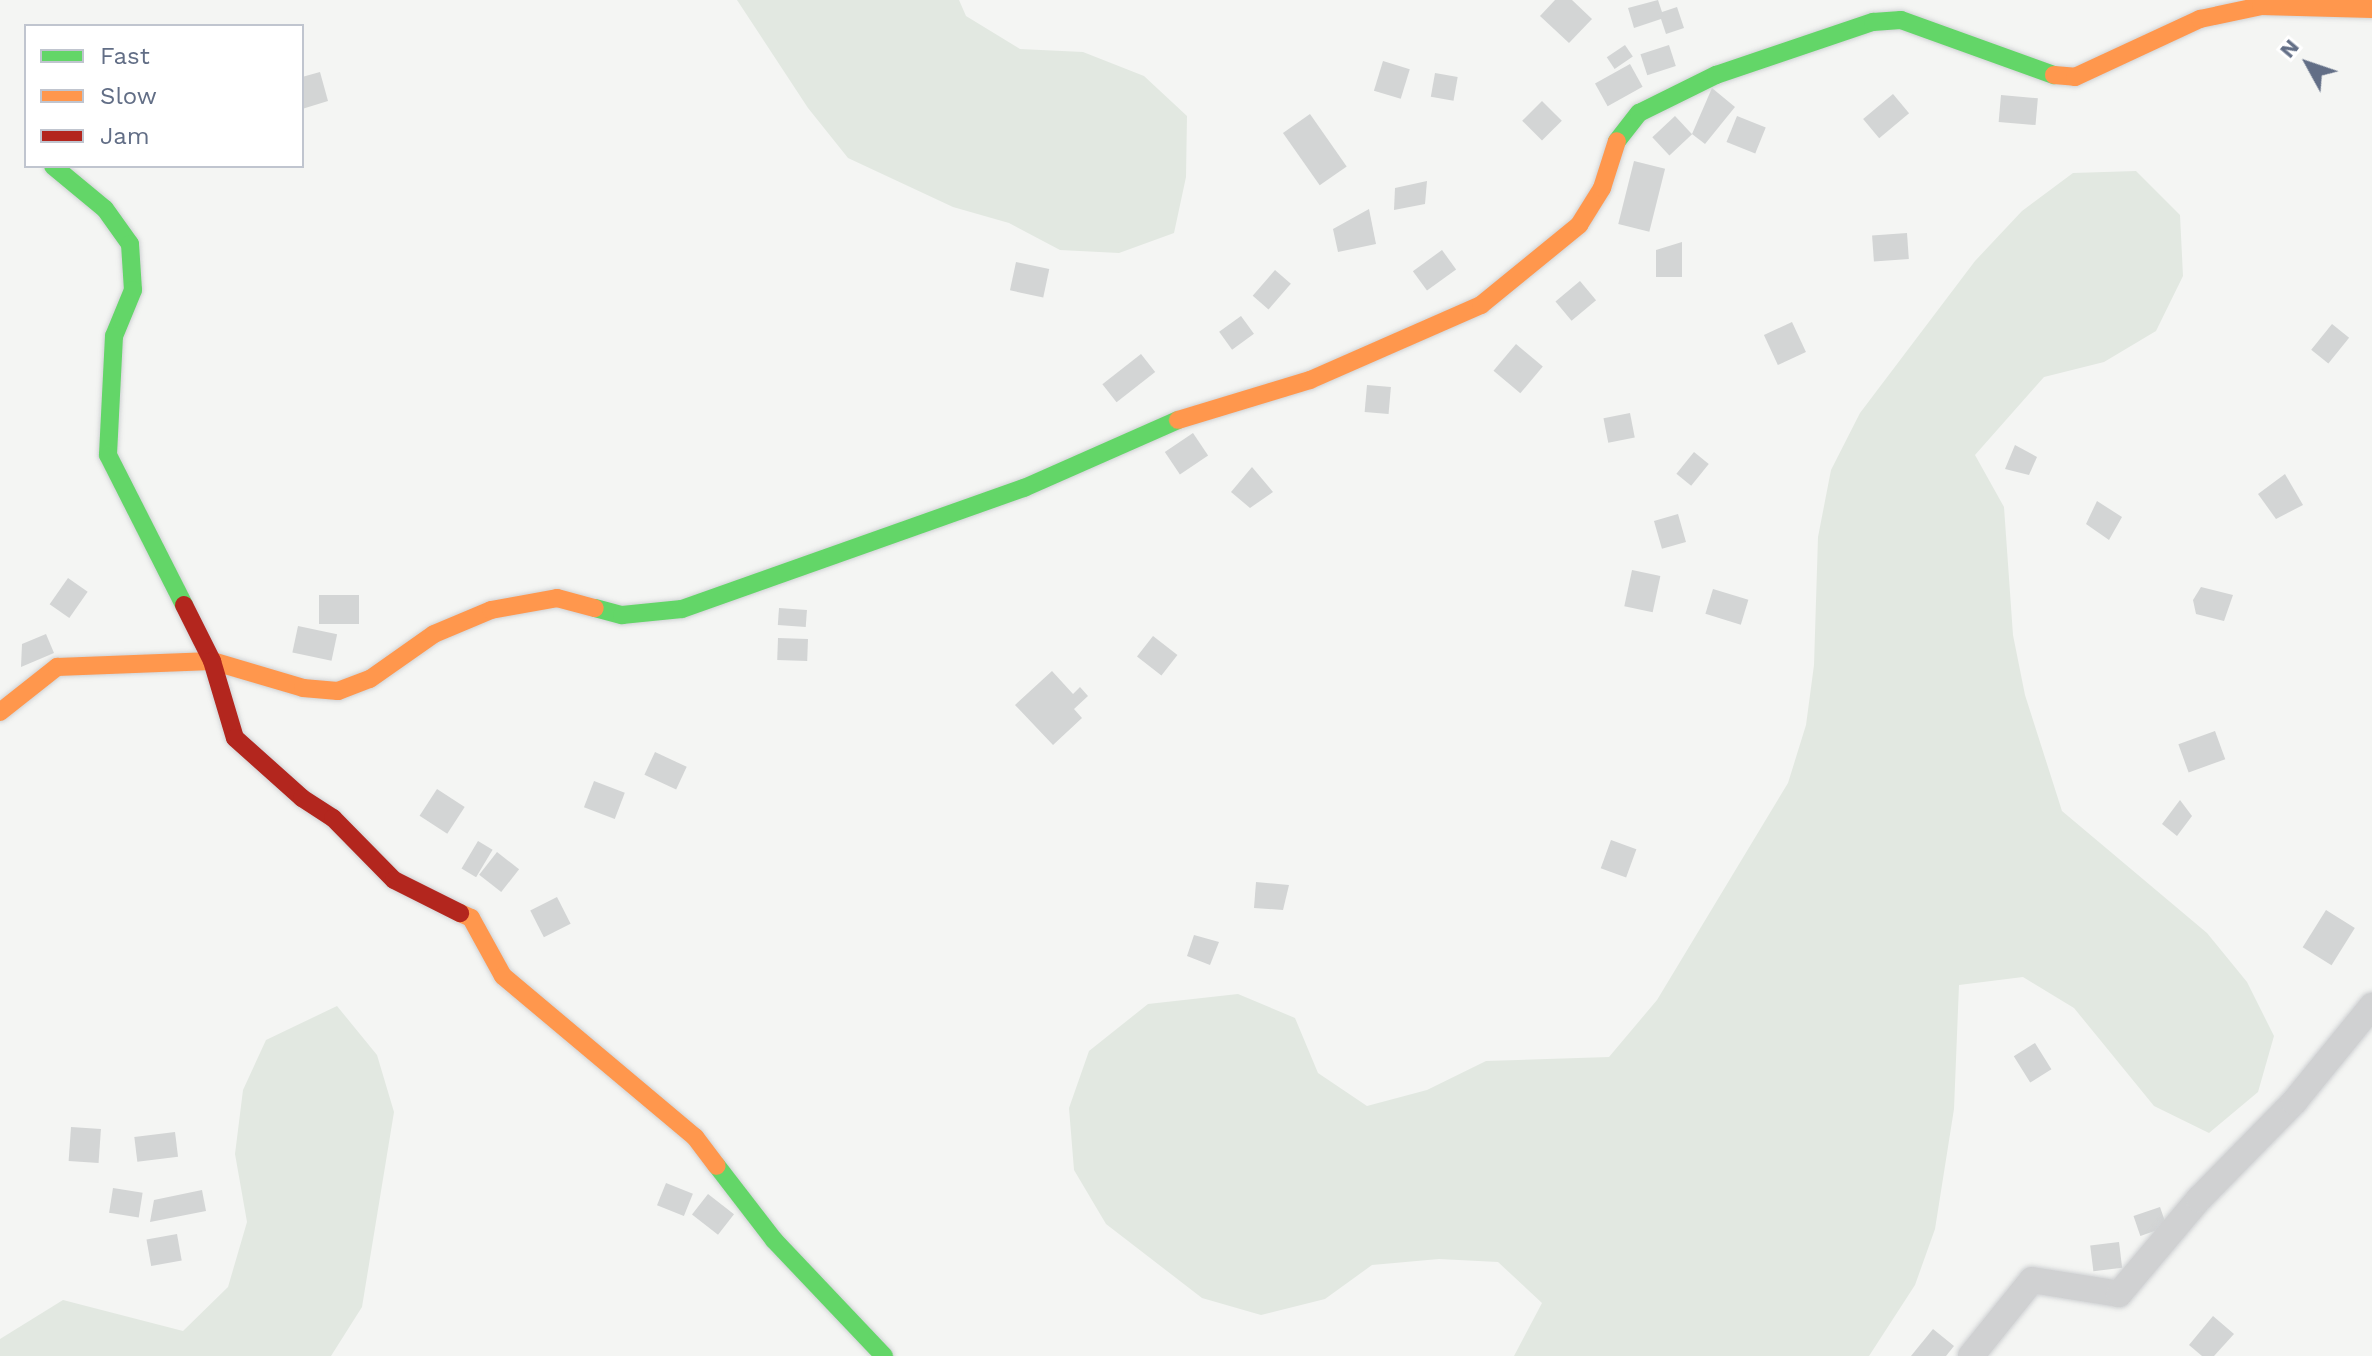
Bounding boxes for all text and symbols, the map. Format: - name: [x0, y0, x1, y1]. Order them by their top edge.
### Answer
- legend: [24, 24, 304, 168]
- north arrow: [2268, 24, 2348, 104]
- text: N: [2274, 34, 2304, 63]
- text: Fast: [100, 42, 150, 70]
- text: Slow: [100, 82, 157, 110]
- text: Jam: [100, 122, 150, 150]

